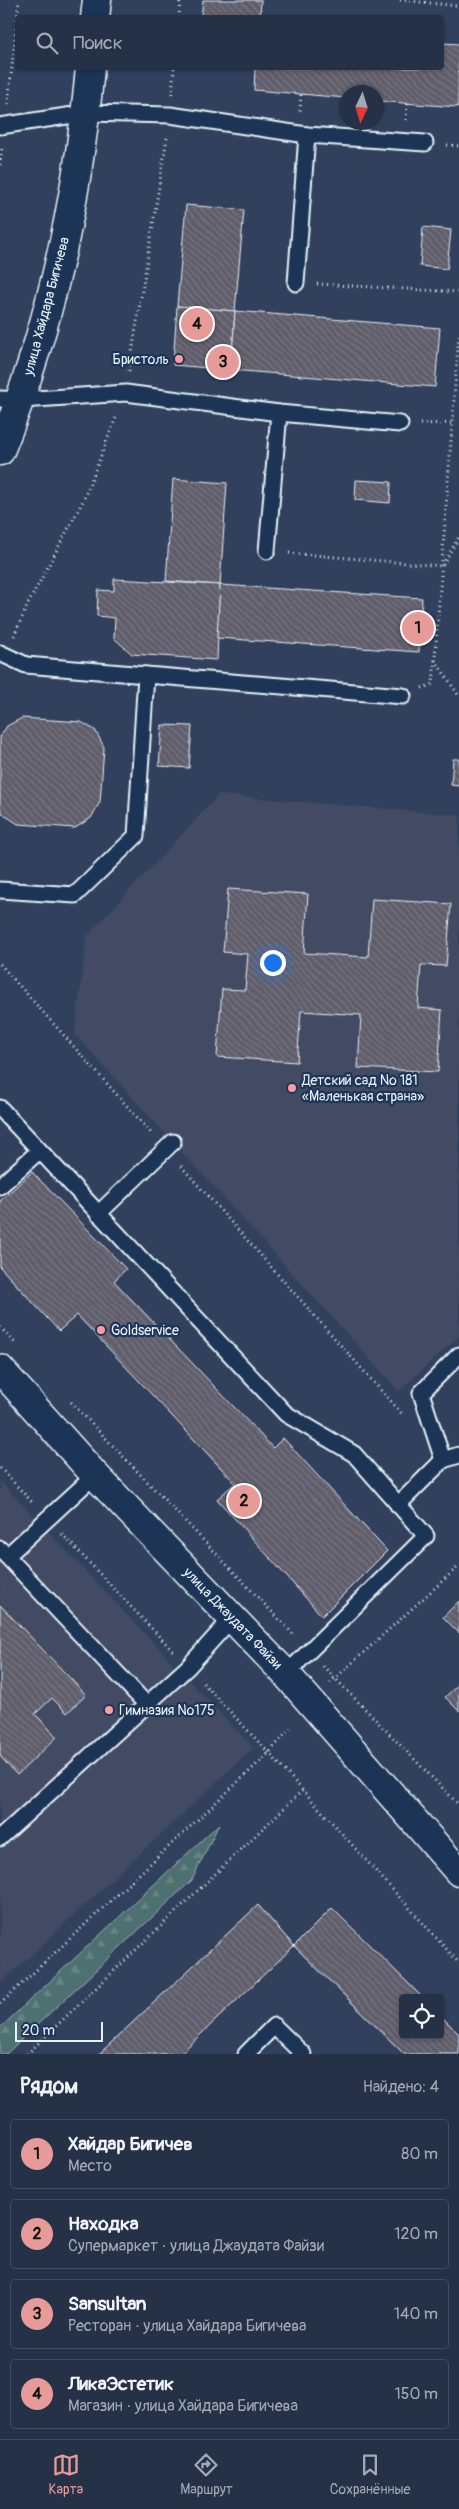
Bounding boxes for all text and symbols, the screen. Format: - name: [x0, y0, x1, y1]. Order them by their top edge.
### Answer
- search box: [15, 15, 444, 70]
- icon: search: [33, 29, 61, 57]
- text: Поиск: [73, 31, 123, 55]
- north arrow: [339, 85, 384, 130]
- street label: улица Хайдара Бигичева: [20, 235, 73, 378]
- pin: 4: [181, 305, 213, 343]
- pin: 3: [207, 343, 239, 381]
- place label: Бристоль: [113, 351, 169, 368]
- marker: Бристоль: [173, 353, 185, 365]
- pin: 1: [402, 609, 434, 647]
- your location: [260, 950, 286, 976]
- place label: Детский сад № 181 «Маленькая страна»: [301, 1072, 424, 1105]
- marker: Детский сад № 181 «Маленькая страна»: [286, 1082, 298, 1094]
- place label: Goldservice: [111, 1322, 179, 1339]
- marker: Goldservice: [95, 1324, 107, 1336]
- pin: 2: [228, 1482, 260, 1520]
- street label: улица Джаудата Файзи: [179, 1563, 286, 1673]
- place label: Гимназия №175: [119, 1702, 215, 1719]
- marker: Гимназия №175: [103, 1704, 115, 1716]
- map controls: [399, 1994, 444, 2039]
- button: locate: [399, 1994, 444, 2039]
- scale bar: [15, 2019, 102, 2042]
- text: 20 m: [22, 2022, 55, 2039]
- text: Рядом: [20, 2073, 78, 2100]
- text: Найдено: 4: [363, 2077, 439, 2097]
- text: Хайдар Бигичев: [68, 2132, 193, 2156]
- text: 1: [34, 2144, 40, 2164]
- text: 80 m: [401, 2144, 438, 2164]
- text: Место: [68, 2156, 112, 2176]
- text: Находка: [68, 2212, 139, 2236]
- text: 2: [33, 2224, 41, 2244]
- text: 120 m: [394, 2224, 438, 2244]
- text: Супермаркет · улица Джаудата Файзи: [68, 2236, 324, 2256]
- text: Sansultan: [68, 2292, 147, 2316]
- text: 3: [33, 2304, 41, 2324]
- text: 140 m: [394, 2304, 438, 2324]
- text: Ресторан · улица Хайдара Бигичева: [68, 2316, 306, 2336]
- text: ЛикаЭстетик: [68, 2372, 174, 2396]
- text: 4: [32, 2384, 42, 2404]
- text: 150 m: [394, 2384, 438, 2404]
- text: Магазин · улица Хайдара Бигичева: [68, 2396, 298, 2416]
- tab: Карта: [48, 2451, 83, 2498]
- tab: Маршрут: [180, 2451, 233, 2498]
- tab: Сохранённые: [330, 2451, 411, 2498]

